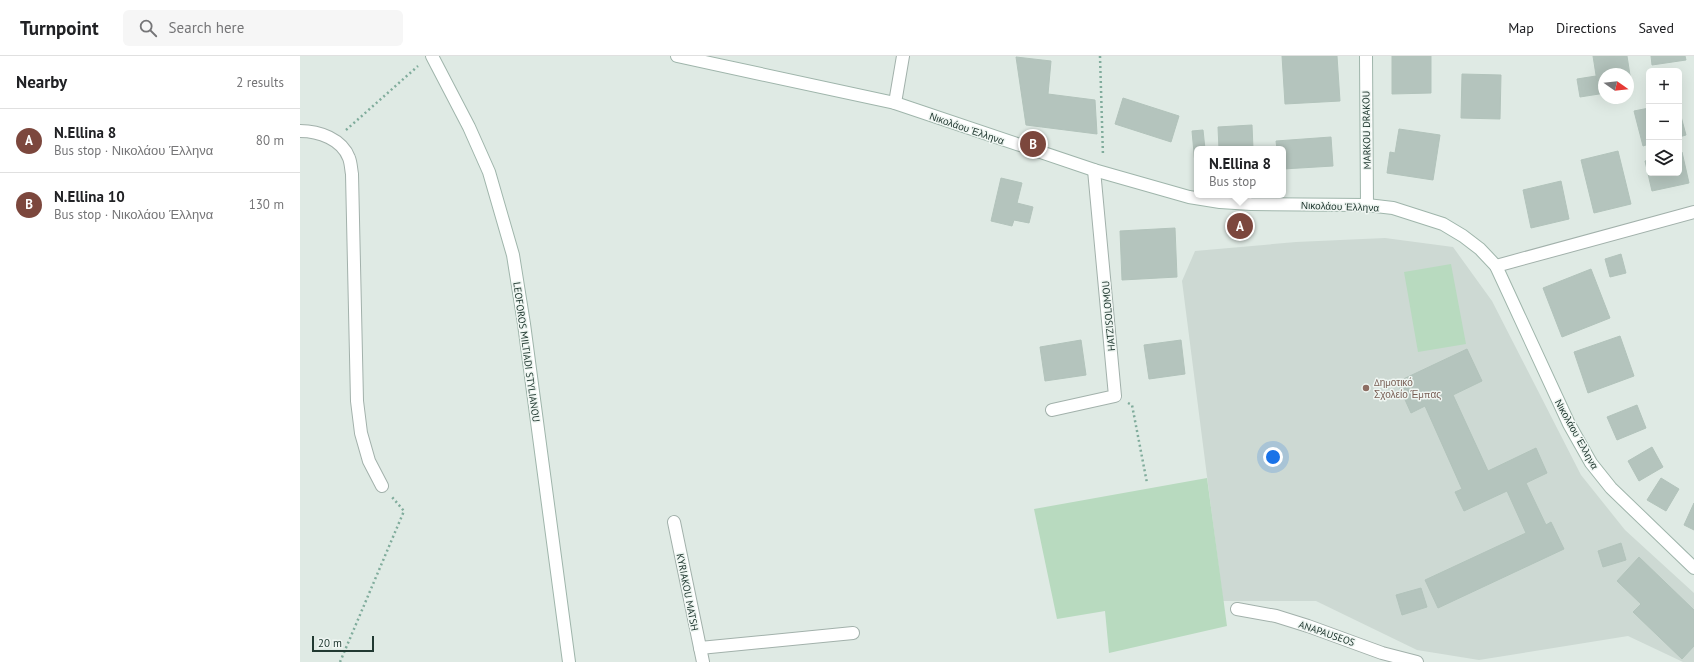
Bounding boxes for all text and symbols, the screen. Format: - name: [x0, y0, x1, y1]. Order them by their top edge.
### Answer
- search box: [123, 10, 403, 46]
- text: Turnpoint: [20, 16, 99, 40]
- icon: search: [137, 17, 159, 39]
- text: Search here: [169, 18, 244, 37]
- text: Map: [1508, 19, 1534, 37]
- text: Directions: [1556, 19, 1616, 37]
- text: Saved: [1638, 19, 1674, 37]
- north arrow: [1598, 68, 1634, 104]
- map controls: [1646, 68, 1682, 176]
- button: +: [1646, 68, 1682, 104]
- text: Nearby: [16, 71, 67, 93]
- text: 2 results: [236, 74, 284, 91]
- street label: MARKOU DRAKOU: [1359, 91, 1374, 169]
- button: −: [1646, 104, 1682, 140]
- street label: Νικολάου Έλληνα: [928, 110, 1006, 147]
- text: N.Ellina 8: [54, 123, 116, 142]
- pin: B: [1020, 129, 1046, 159]
- text: A: [25, 132, 33, 149]
- text: 80 m: [256, 132, 284, 149]
- button: layers: [1646, 140, 1682, 176]
- text: Bus stop · Νικολάου Έλληνα: [54, 142, 213, 159]
- popup: [1194, 146, 1286, 198]
- text: N.Ellina 8: [1209, 154, 1271, 173]
- text: Bus stop: [1209, 173, 1256, 190]
- text: N.Ellina 10: [54, 187, 125, 206]
- text: B: [25, 196, 33, 213]
- text: 130 m: [249, 196, 284, 213]
- street label: Νικολάου Έλληνα: [1301, 199, 1380, 214]
- text: Bus stop · Νικολάου Έλληνα: [54, 206, 213, 223]
- pin: A: [1227, 211, 1253, 241]
- street label: HATZISOLOMOU: [1099, 280, 1118, 352]
- street label: LEOFOROS MILTIADI STYLIANOU: [510, 281, 543, 423]
- place label: Δημοτικό Σχολείο Έμπας: [1374, 376, 1441, 401]
- marker: Δημοτικό Σχολείο Έμπας: [1361, 383, 1371, 393]
- street label: Νικολάου Έλληνα: [1552, 397, 1601, 472]
- your location: [1263, 447, 1283, 467]
- street label: KYRIAKOU MATSH: [674, 552, 701, 632]
- street label: ANAPAUSEOS: [1297, 618, 1357, 649]
- scale bar: [312, 634, 374, 653]
- text: 20 m: [318, 636, 342, 650]

